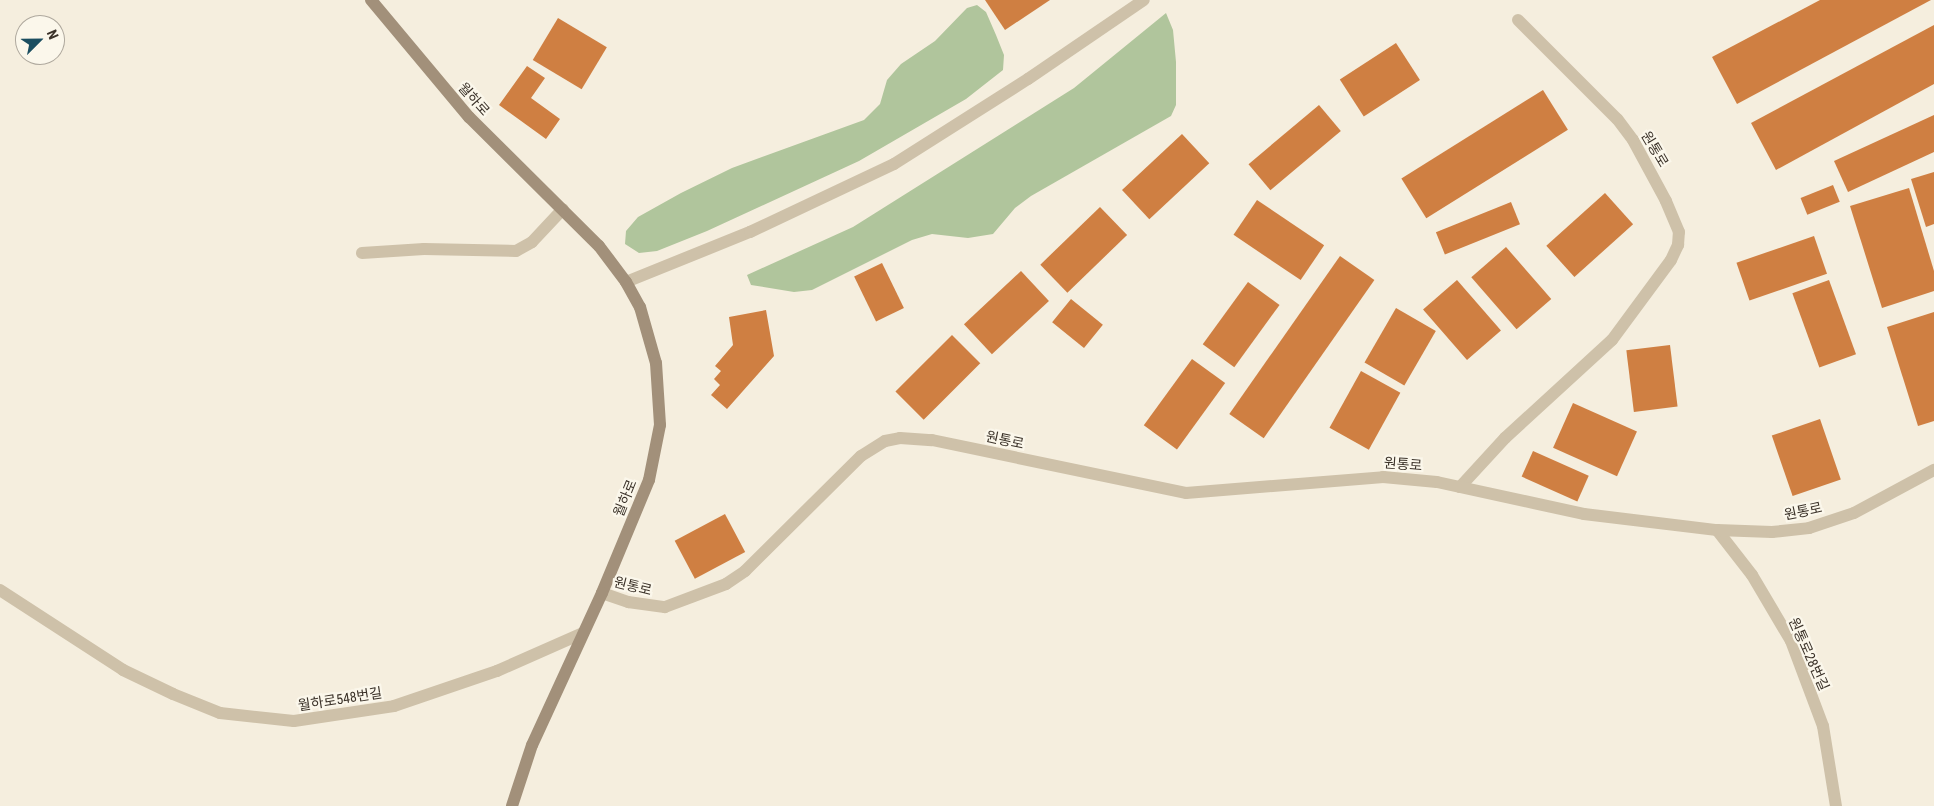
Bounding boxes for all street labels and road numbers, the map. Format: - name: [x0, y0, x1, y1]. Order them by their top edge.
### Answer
- street label: 월하로: [455, 79, 493, 119]
- street label: 원통로: [1638, 128, 1672, 170]
- street label: 원통로: [984, 428, 1026, 452]
- street label: 원통로: [1383, 454, 1423, 474]
- street label: 월하로: [610, 477, 640, 519]
- street label: 원통로: [1782, 499, 1824, 523]
- street label: 원통로: [612, 573, 654, 599]
- street label: 원통로28번길: [1785, 615, 1833, 693]
- street label: 월하로548번길: [297, 684, 383, 714]

